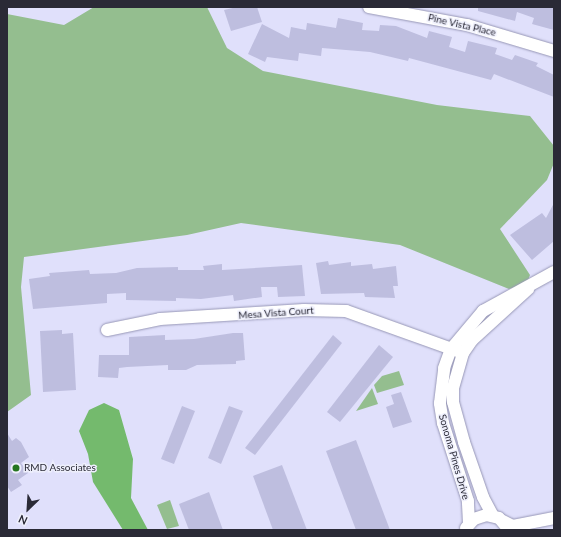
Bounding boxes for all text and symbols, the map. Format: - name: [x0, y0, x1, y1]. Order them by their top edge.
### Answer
- street label: Pine Vista Place: [427, 11, 497, 39]
- street label: Mesa Vista Court: [238, 304, 314, 322]
- street label: Sonoma Pines Drive: [436, 413, 472, 501]
- place label: RMD Associates: [24, 462, 96, 474]
- marker: RMD Associates: [11, 463, 21, 473]
- north arrow: [8, 489, 48, 529]
- text: N: [16, 513, 29, 528]

